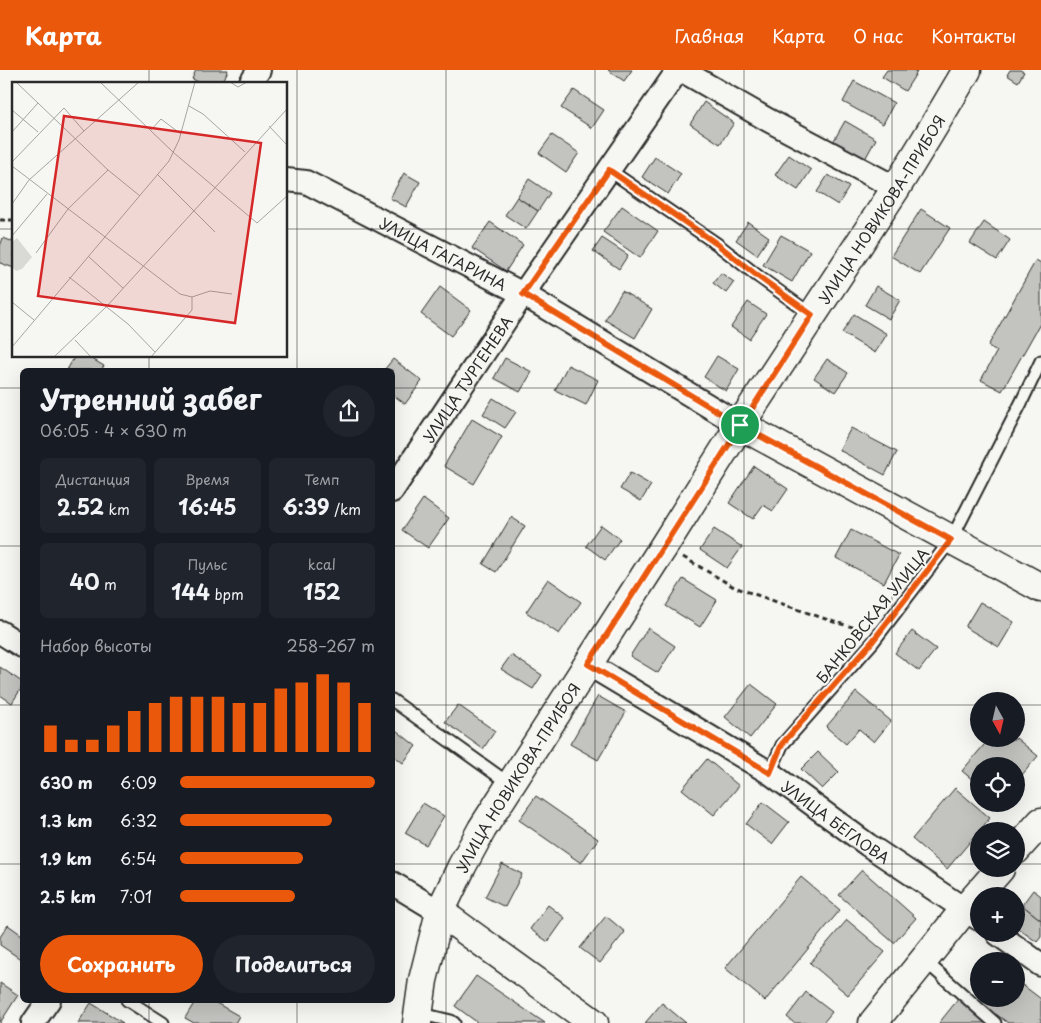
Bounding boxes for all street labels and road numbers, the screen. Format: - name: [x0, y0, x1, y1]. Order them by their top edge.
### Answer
- street label: УЛИЦА НОВИКОВА-ПРИБОЯ: [812, 110, 950, 308]
- street label: УЛИЦА ГАГАРИНА: [376, 211, 511, 295]
- street label: УЛИЦА ТУРГЕНЕВА: [416, 311, 517, 447]
- street label: БАНКОВСКАЯ УЛИЦА: [810, 542, 934, 688]
- street label: УЛИЦА НОВИКОВА-ПРИБОЯ: [449, 678, 585, 876]
- street label: УЛИЦА БЕГЛОВА: [777, 774, 895, 868]

